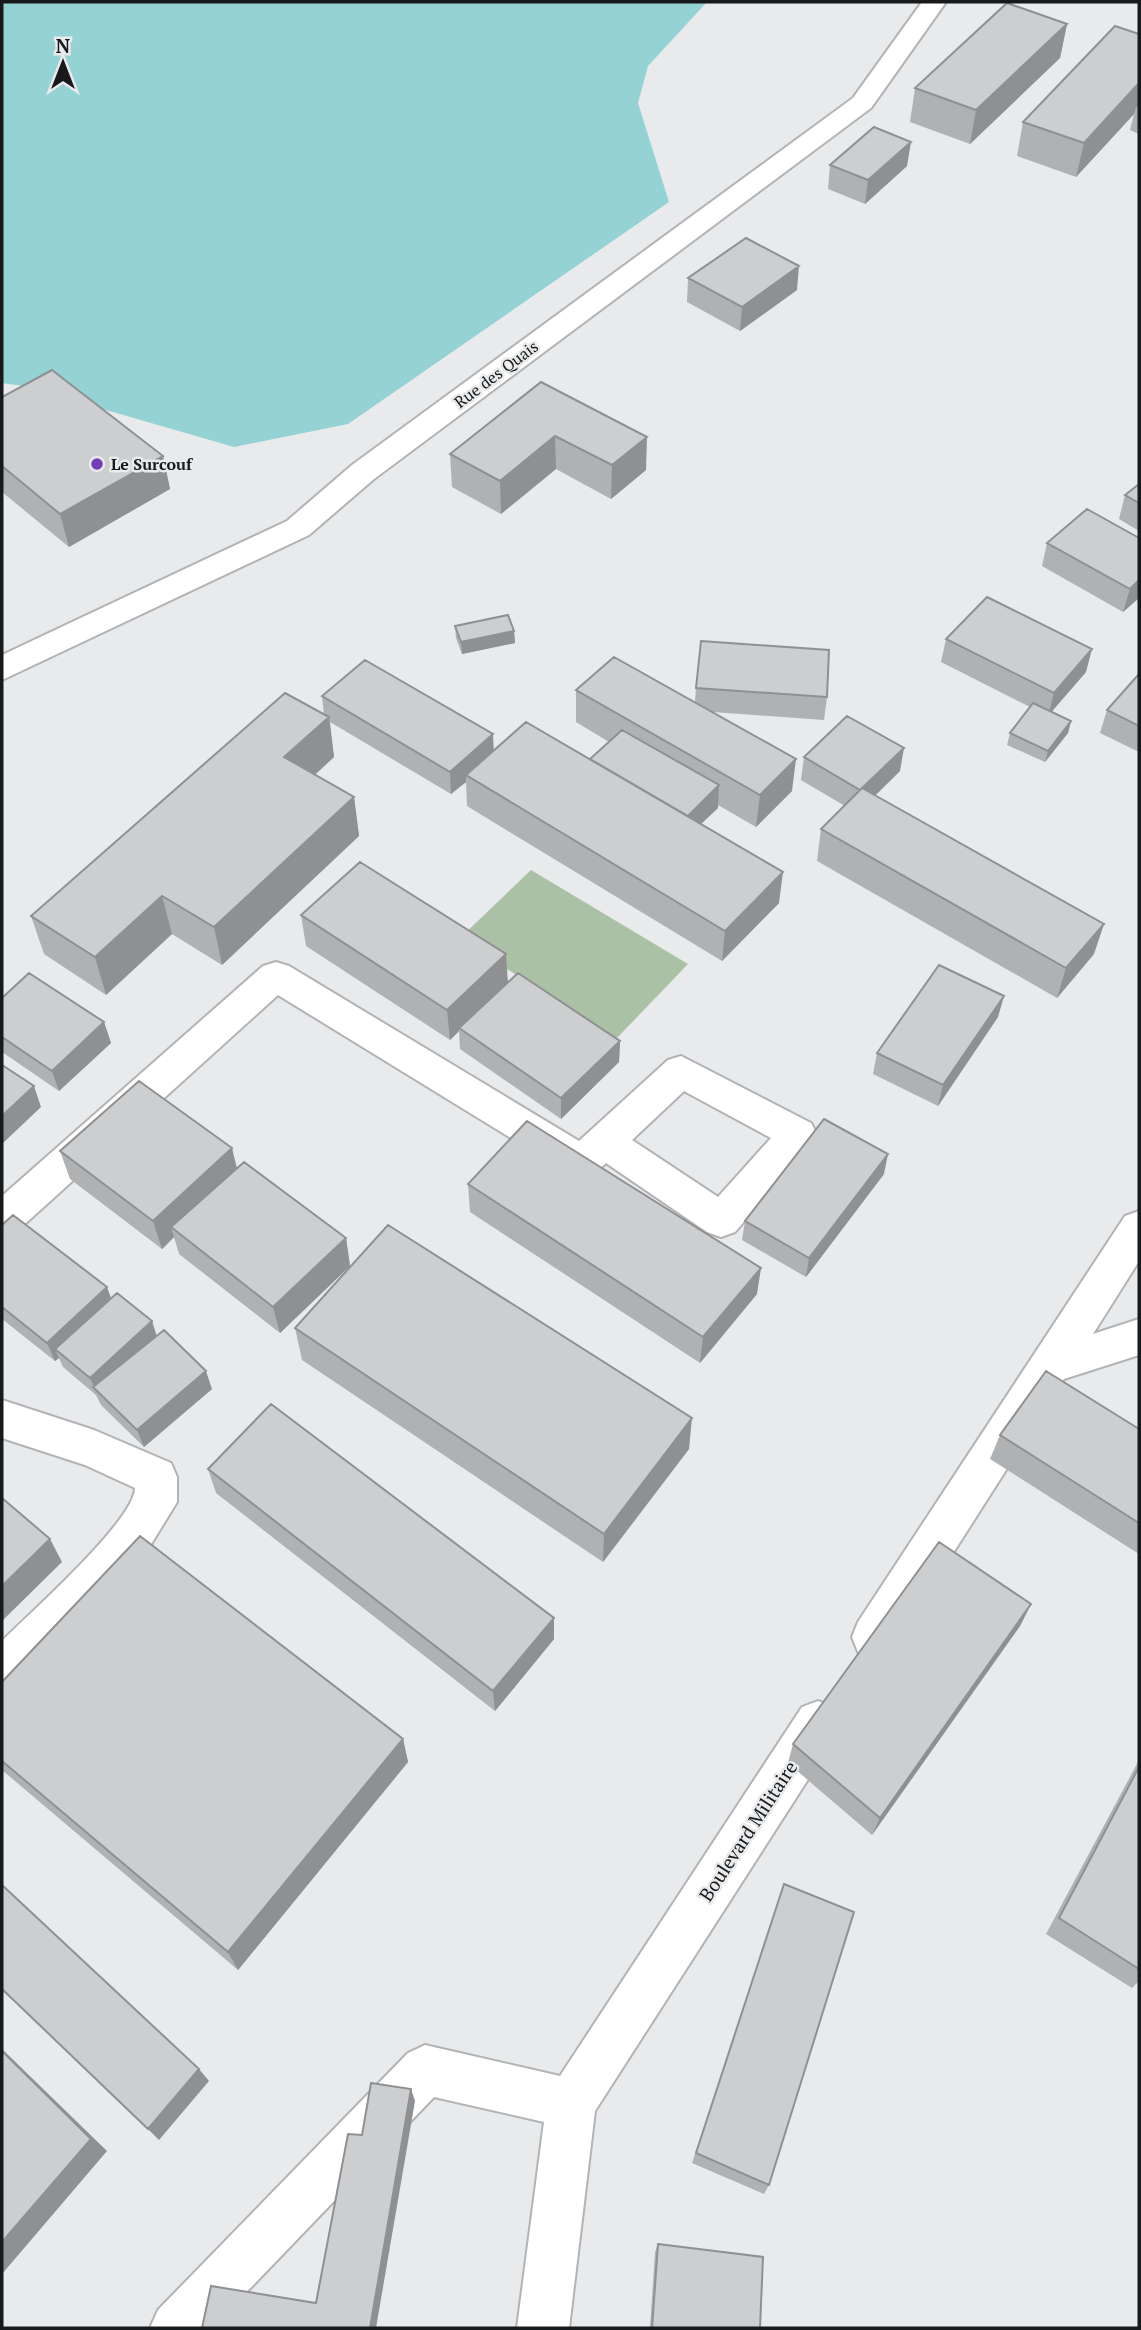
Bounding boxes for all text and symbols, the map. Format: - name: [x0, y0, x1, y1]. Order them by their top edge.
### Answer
- north arrow: [28, 28, 98, 98]
- text: N: [56, 33, 71, 58]
- street label: Rue des Quais: [449, 335, 543, 413]
- place label: Le Surcouf: [111, 453, 194, 475]
- marker: Le Surcouf: [89, 456, 105, 472]
- street label: Boulevard Militaire: [693, 1756, 802, 1906]

